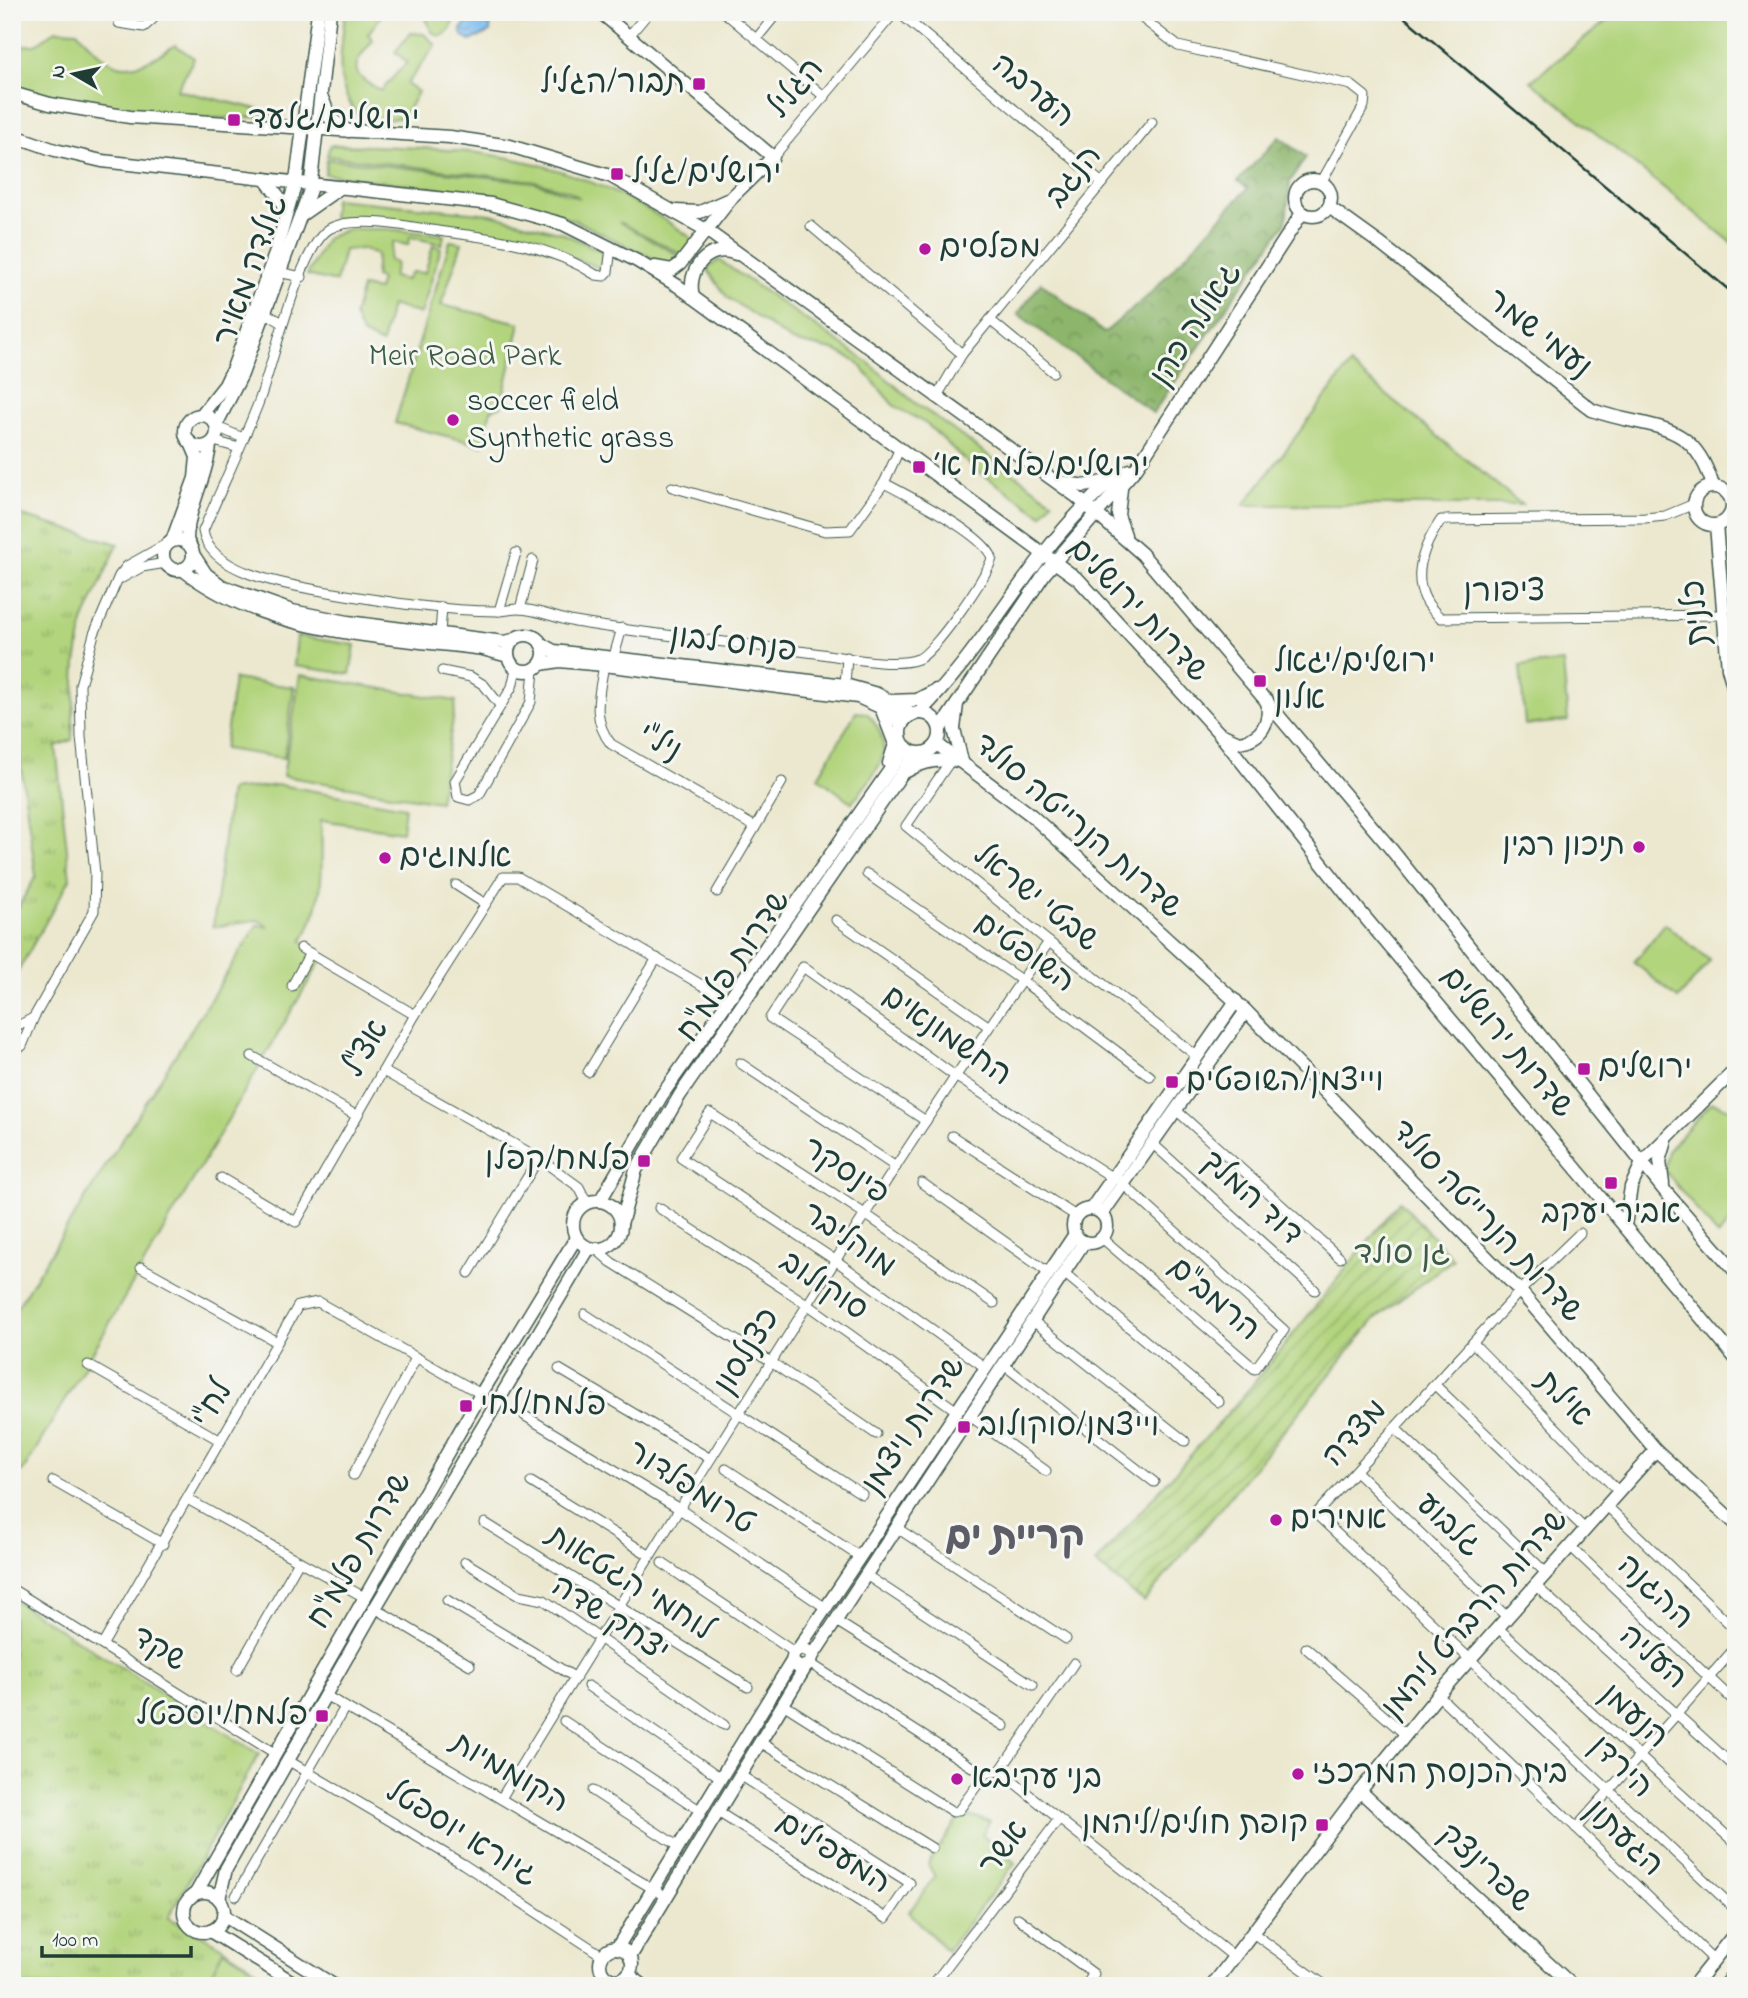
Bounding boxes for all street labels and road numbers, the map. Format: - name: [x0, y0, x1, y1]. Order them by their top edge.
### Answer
- street label: הערבה: [980, 43, 1084, 141]
- street label: הגליל: [757, 48, 837, 130]
- street label: הנגב: [1035, 135, 1115, 219]
- street label: גולדה מאיר: [203, 188, 301, 354]
- street label: גאולה כהן: [1139, 253, 1255, 397]
- street label: נעמי שמר: [1475, 279, 1601, 391]
- street label: שדרות ירושלים: [1055, 528, 1219, 694]
- street label: ציפורן: [1463, 569, 1545, 617]
- street label: כלנית: [1672, 578, 1724, 648]
- street label: פנחס לבון: [667, 614, 799, 676]
- street label: ניל"י: [628, 713, 690, 775]
- street label: שדרות הנרייטה סולד: [962, 723, 1192, 931]
- street label: שבטי ישראל: [962, 833, 1108, 965]
- street label: שדרות פלמ"ח: [667, 881, 803, 1053]
- street label: השופטים: [964, 902, 1084, 1006]
- street label: שדרות ירושלים: [1428, 956, 1584, 1130]
- street label: החשמונאים: [871, 975, 1021, 1099]
- street label: אצ"ל: [332, 1011, 402, 1087]
- street label: שדרות הנרייטה סולד: [1379, 1109, 1593, 1335]
- street label: פינסקר: [792, 1126, 898, 1218]
- street label: דוד המלך: [1189, 1140, 1313, 1258]
- street label: מוהליבר: [791, 1191, 905, 1291]
- street label: סוקולוב: [769, 1240, 877, 1334]
- street label: הרמב"ם: [1156, 1246, 1270, 1354]
- street label: כצנלסון: [703, 1300, 793, 1404]
- street label: שדרות ויצמן: [851, 1347, 979, 1505]
- street label: אילת: [1522, 1359, 1602, 1439]
- street label: לח"י: [182, 1371, 247, 1438]
- street label: מצדה: [1312, 1389, 1400, 1479]
- street label: טרומפלדור: [617, 1430, 763, 1548]
- street label: שדרות פלמ"ח: [297, 1463, 425, 1639]
- street label: גלבוע: [1404, 1483, 1492, 1569]
- street label: שדרות הרברט ליהמן: [1371, 1500, 1581, 1730]
- street label: לוחמי הגטאות: [534, 1513, 723, 1655]
- street label: ההגנה: [1605, 1544, 1703, 1642]
- street label: יצחק שדה: [541, 1564, 677, 1676]
- street label: העליה: [1607, 1614, 1697, 1702]
- street label: שקד: [122, 1615, 194, 1685]
- street label: הנעמן: [1588, 1673, 1678, 1761]
- street label: הקוממיות: [439, 1720, 577, 1827]
- street label: הירדן: [1577, 1725, 1663, 1811]
- street label: גיורא יוספטל: [376, 1770, 546, 1900]
- street label: הגעתון: [1573, 1789, 1673, 1889]
- street label: המעפילים: [767, 1800, 899, 1908]
- street label: אשר: [968, 1811, 1042, 1887]
- street label: שפרינצק: [1426, 1813, 1542, 1925]

